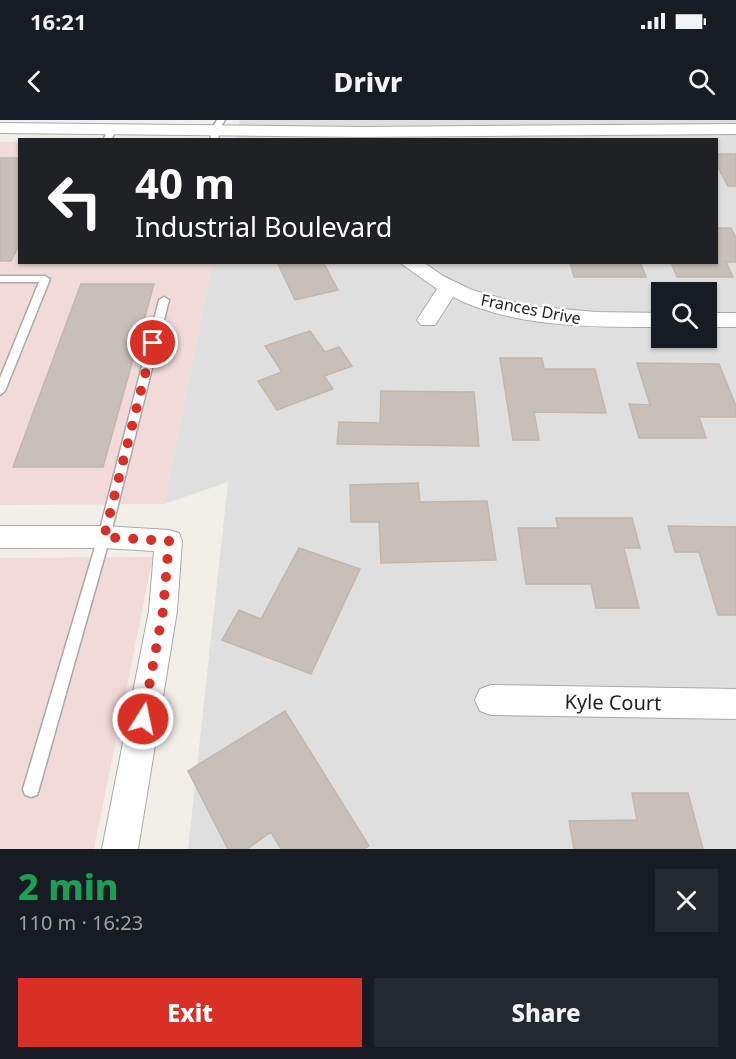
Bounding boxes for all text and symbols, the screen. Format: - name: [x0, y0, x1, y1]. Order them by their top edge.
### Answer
- text: 16:21: [30, 6, 87, 36]
- text: Drivr: [334, 63, 402, 100]
- icon: back: [18, 65, 51, 98]
- icon: search: [685, 65, 718, 98]
- text: 40 m: [135, 154, 235, 211]
- icon: left: [36, 162, 114, 240]
- text: Industrial Boulevard: [135, 208, 392, 245]
- map controls: [651, 282, 717, 348]
- button: search: [651, 282, 717, 348]
- street label: Frances Drive: [479, 289, 583, 329]
- pin: [127, 317, 178, 368]
- icon: arrive: [136, 326, 169, 359]
- position arrow: [111, 687, 175, 751]
- street label: Kyle Court: [564, 688, 662, 716]
- text: 2 min: [18, 862, 119, 911]
- button: close: [655, 869, 718, 932]
- text: 110 m · 16:23: [18, 909, 143, 936]
- button: Exit: [18, 978, 362, 1047]
- button: Share: [374, 978, 718, 1047]

